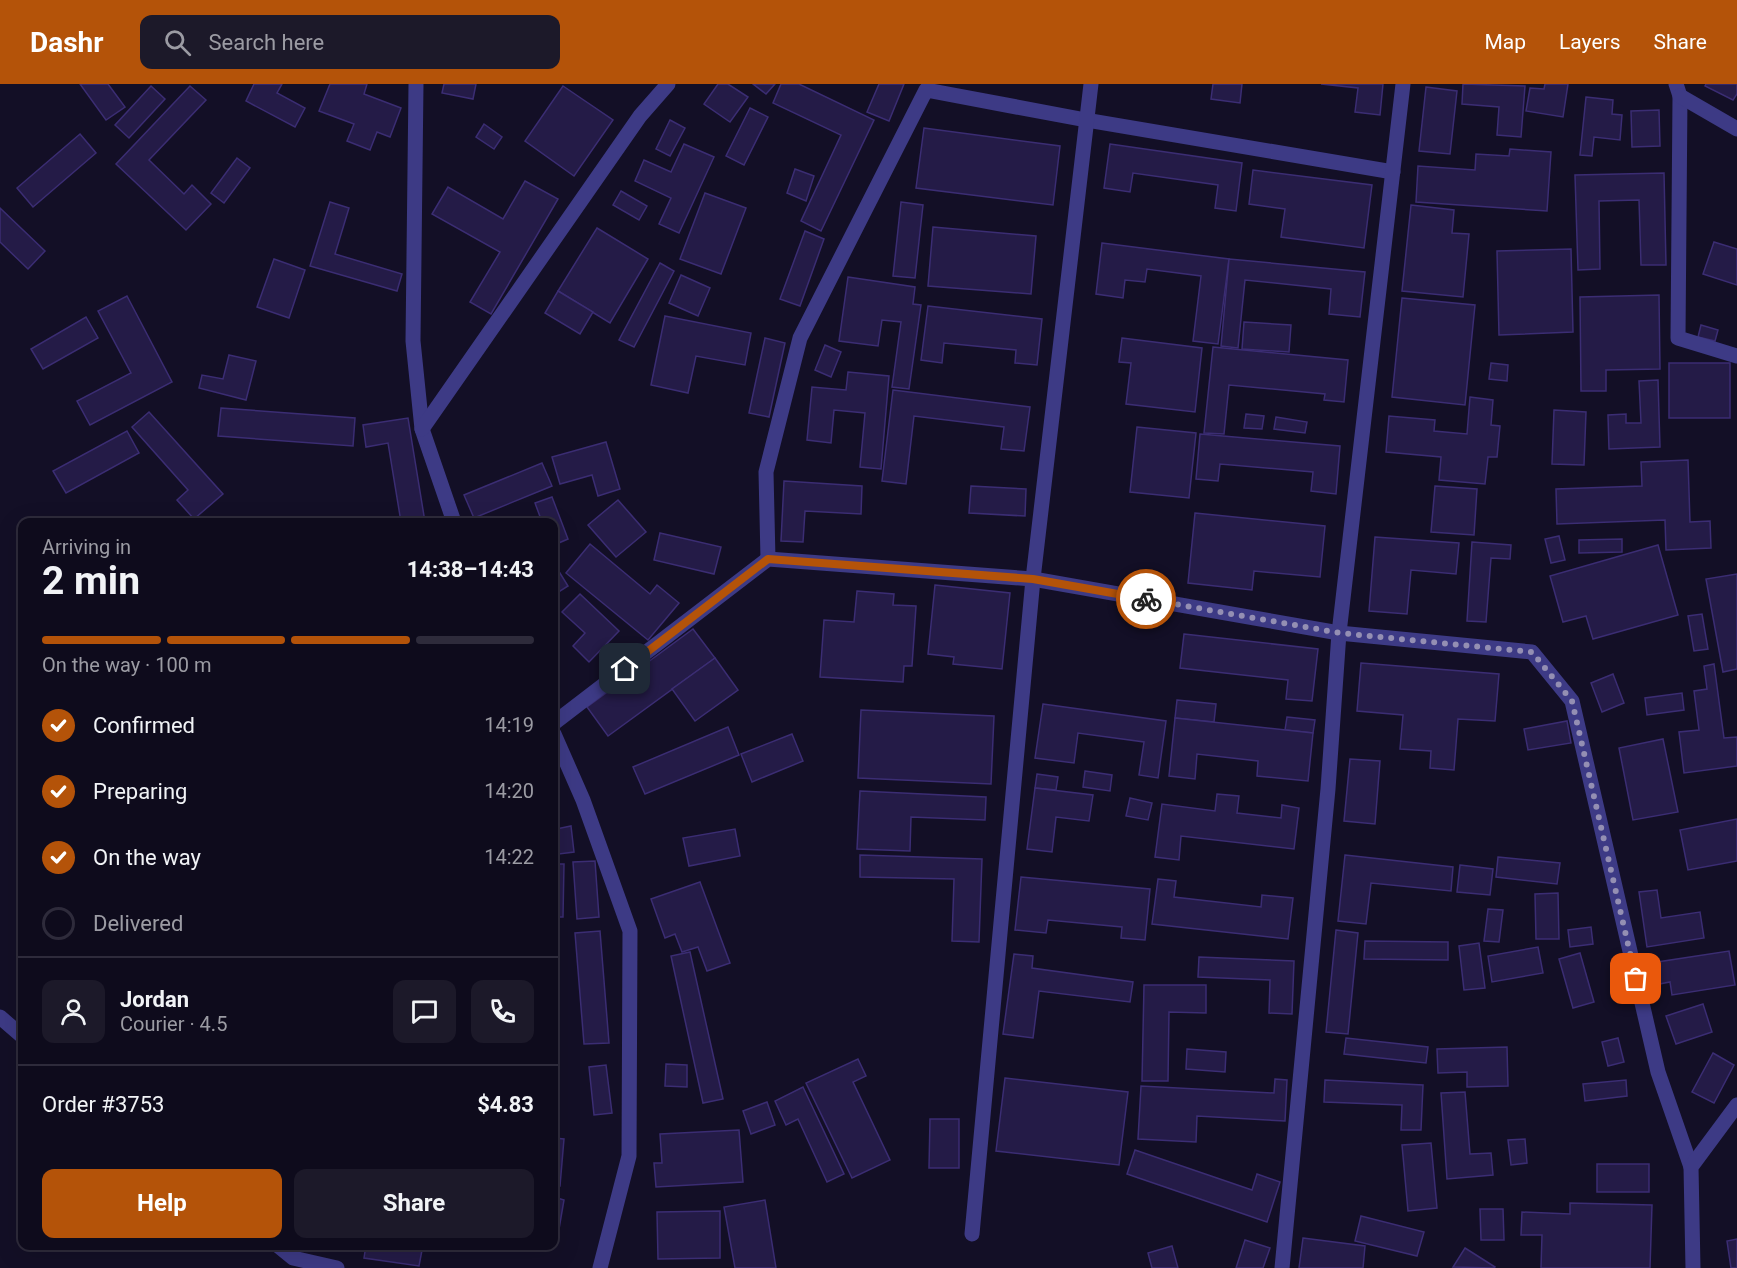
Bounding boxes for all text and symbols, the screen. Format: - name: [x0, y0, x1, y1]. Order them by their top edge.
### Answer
- search box: [140, 15, 560, 69]
- text: Dashr: [30, 26, 104, 59]
- icon: search: [161, 26, 194, 59]
- text: Search here: [209, 30, 324, 55]
- text: Map: [1484, 30, 1526, 54]
- text: Layers: [1559, 30, 1620, 54]
- text: Share: [1653, 30, 1707, 54]
- text: Arriving in: [42, 535, 131, 559]
- text: 14:38–14:43: [407, 557, 534, 582]
- text: 2 min: [42, 558, 140, 604]
- courier: [1116, 569, 1176, 629]
- icon: bike: [1130, 583, 1163, 616]
- pin: [599, 643, 650, 694]
- icon: home: [608, 652, 641, 685]
- text: On the way · 100 m: [42, 653, 211, 677]
- icon: check: [42, 709, 75, 742]
- text: Confirmed: [93, 713, 195, 738]
- text: 14:19: [484, 713, 534, 737]
- icon: check: [42, 775, 75, 808]
- text: Preparing: [93, 779, 187, 804]
- text: 14:20: [484, 779, 534, 803]
- icon: check: [42, 841, 75, 874]
- text: On the way: [93, 845, 201, 870]
- text: 14:22: [484, 845, 534, 869]
- text: Delivered: [93, 911, 183, 936]
- pin: [1610, 953, 1661, 1004]
- icon: bag: [1619, 962, 1652, 995]
- button: person: [42, 980, 105, 1043]
- button: chat: [393, 980, 456, 1043]
- button: phone: [471, 980, 534, 1043]
- text: Jordan: [120, 987, 189, 1012]
- text: Courier · 4.5: [120, 1012, 227, 1036]
- text: Order #3753: [42, 1092, 164, 1117]
- text: $4.83: [477, 1092, 534, 1117]
- button: Help: [42, 1169, 282, 1238]
- button: Share: [294, 1169, 534, 1238]

